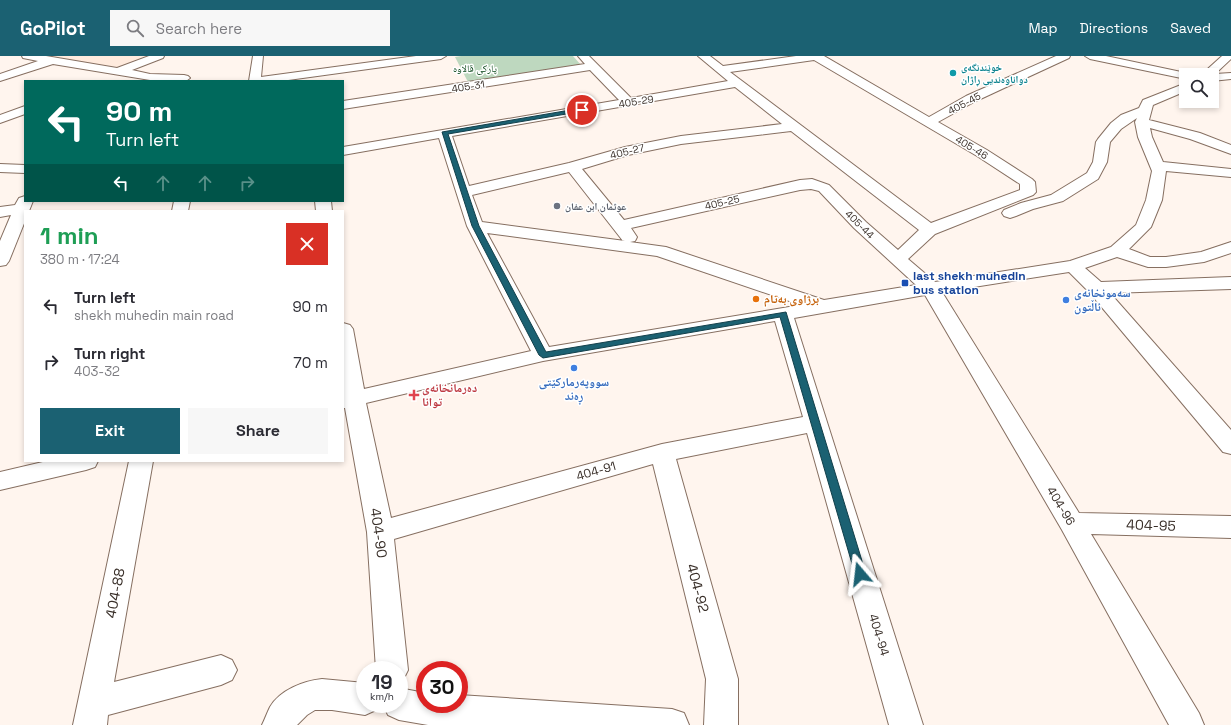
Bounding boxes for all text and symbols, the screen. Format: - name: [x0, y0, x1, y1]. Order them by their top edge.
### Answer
- search box: [110, 10, 390, 46]
- text: GoPilot: [20, 16, 86, 41]
- icon: search: [124, 17, 146, 39]
- text: Search here: [156, 19, 242, 38]
- text: Map: [1028, 19, 1058, 37]
- text: Directions: [1080, 19, 1148, 37]
- text: Saved: [1170, 19, 1211, 37]
- place label: خوێندنگەی دواناوەندیی ڕاژان: [961, 61, 1028, 87]
- park label: پارکی قالاوە: [453, 62, 497, 75]
- marker: خوێندنگەی دواناوەندیی ڕاژان: [948, 68, 958, 78]
- map controls: [1179, 68, 1219, 108]
- button: search: [1179, 68, 1219, 108]
- street label: 405-31: [451, 77, 486, 96]
- street label: 405-45: [946, 89, 983, 118]
- street label: 405-29: [618, 92, 655, 111]
- text: 90 m: [106, 93, 172, 129]
- pin: [565, 93, 599, 127]
- icon: left: [40, 96, 92, 148]
- icon: arrive: [571, 99, 593, 121]
- text: Turn left: [106, 128, 179, 151]
- street label: 405-46: [953, 133, 990, 162]
- street label: 405-27: [609, 141, 646, 162]
- icon: left: [110, 172, 132, 194]
- icon: ahead: [152, 172, 174, 194]
- icon: ahead: [194, 172, 216, 194]
- icon: right: [236, 172, 258, 194]
- street label: 405-25: [703, 192, 741, 213]
- place label: عوثمان ابن عفان: [565, 200, 626, 213]
- marker: عوثمان ابن عفان: [552, 201, 562, 211]
- street label: 405-44: [842, 207, 877, 241]
- text: 1 min: [40, 220, 99, 251]
- button: close: [286, 223, 328, 265]
- text: 380 m · 17:24: [40, 251, 120, 268]
- place label: last shekh muhedin bus station: [913, 268, 1026, 298]
- marker: last shekh muhedin bus station: [900, 278, 910, 288]
- place label: سەمونخانەی ئاڵتون: [1074, 285, 1131, 315]
- text: Turn left: [74, 288, 136, 307]
- place label: برژاوی بەتام: [764, 291, 819, 307]
- marker: برژاوی بەتام: [751, 294, 761, 304]
- icon: left: [40, 295, 62, 317]
- marker: سەمونخانەی ئاڵتون: [1061, 295, 1071, 305]
- text: 90 m: [292, 297, 328, 316]
- text: shekh muhedin main road: [74, 307, 234, 324]
- text: Turn right: [74, 344, 145, 363]
- icon: right: [40, 351, 62, 373]
- text: 70 m: [293, 353, 328, 372]
- text: 403-32: [74, 363, 120, 380]
- marker: سووپەرمارکێتی ڕەند: [569, 363, 579, 373]
- place label: سووپەرمارکێتی ڕەند: [539, 374, 609, 405]
- place label: دەرمانخانەی توانا: [422, 380, 477, 410]
- marker: دەرمانخانەی توانا: [409, 390, 419, 400]
- button: Exit: [40, 408, 180, 454]
- button: Share: [188, 408, 328, 454]
- street label: 404-91: [574, 458, 618, 484]
- street label: 404-96: [1043, 484, 1079, 528]
- street label: 404-90: [367, 507, 391, 559]
- street label: 404-95: [1126, 515, 1176, 535]
- position arrow: [839, 553, 881, 595]
- street label: 404-92: [683, 562, 713, 614]
- street label: 404-88: [101, 566, 129, 619]
- street label: 404-94: [865, 612, 893, 658]
- speed limit sign: 30: [416, 661, 468, 713]
- text: 19: [371, 669, 393, 695]
- text: km/h: [370, 690, 394, 703]

